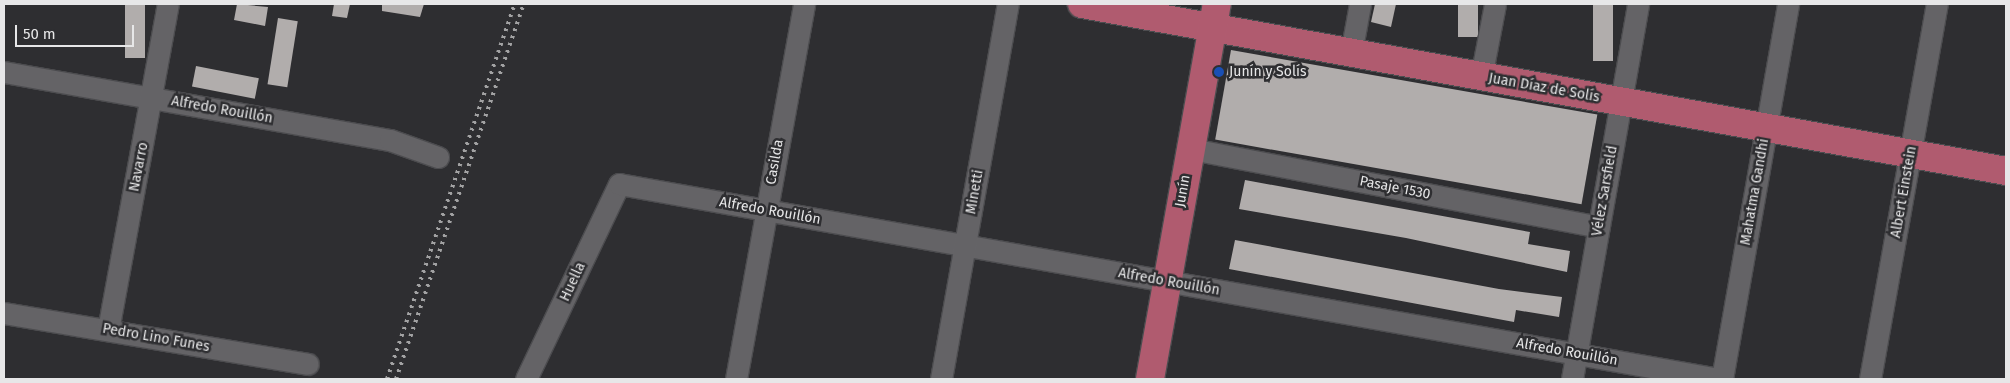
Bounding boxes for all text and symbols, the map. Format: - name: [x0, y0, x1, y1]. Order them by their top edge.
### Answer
- scale bar: [18, 15, 136, 47]
- text: 50 m: [23, 25, 56, 43]
- place label: Junín y Solís: [1229, 64, 1306, 80]
- marker: Junín y Solís: [1213, 66, 1225, 78]
- street label: Juan Díaz de Solís: [1487, 70, 1601, 106]
- street label: Alfredo Rouillón: [170, 93, 274, 127]
- street label: Mahatma Gandhi: [1737, 137, 1773, 247]
- street label: Casilda: [763, 138, 787, 186]
- street label: Navarro: [126, 141, 152, 193]
- street label: Vélez Sarsfield: [1589, 144, 1621, 238]
- street label: Albert Einstein: [1888, 145, 1920, 239]
- street label: Minetti: [963, 169, 987, 215]
- street label: Junín: [1172, 173, 1194, 209]
- street label: Pasaje 1530: [1358, 173, 1432, 203]
- street label: Alfredo Rouillón: [718, 194, 822, 228]
- street label: Huella: [557, 260, 589, 304]
- street label: Alfredo Rouillón: [1117, 265, 1221, 299]
- street label: Pedro Lino Funes: [101, 320, 211, 356]
- street label: Alfredo Rouillón: [1515, 335, 1619, 369]

